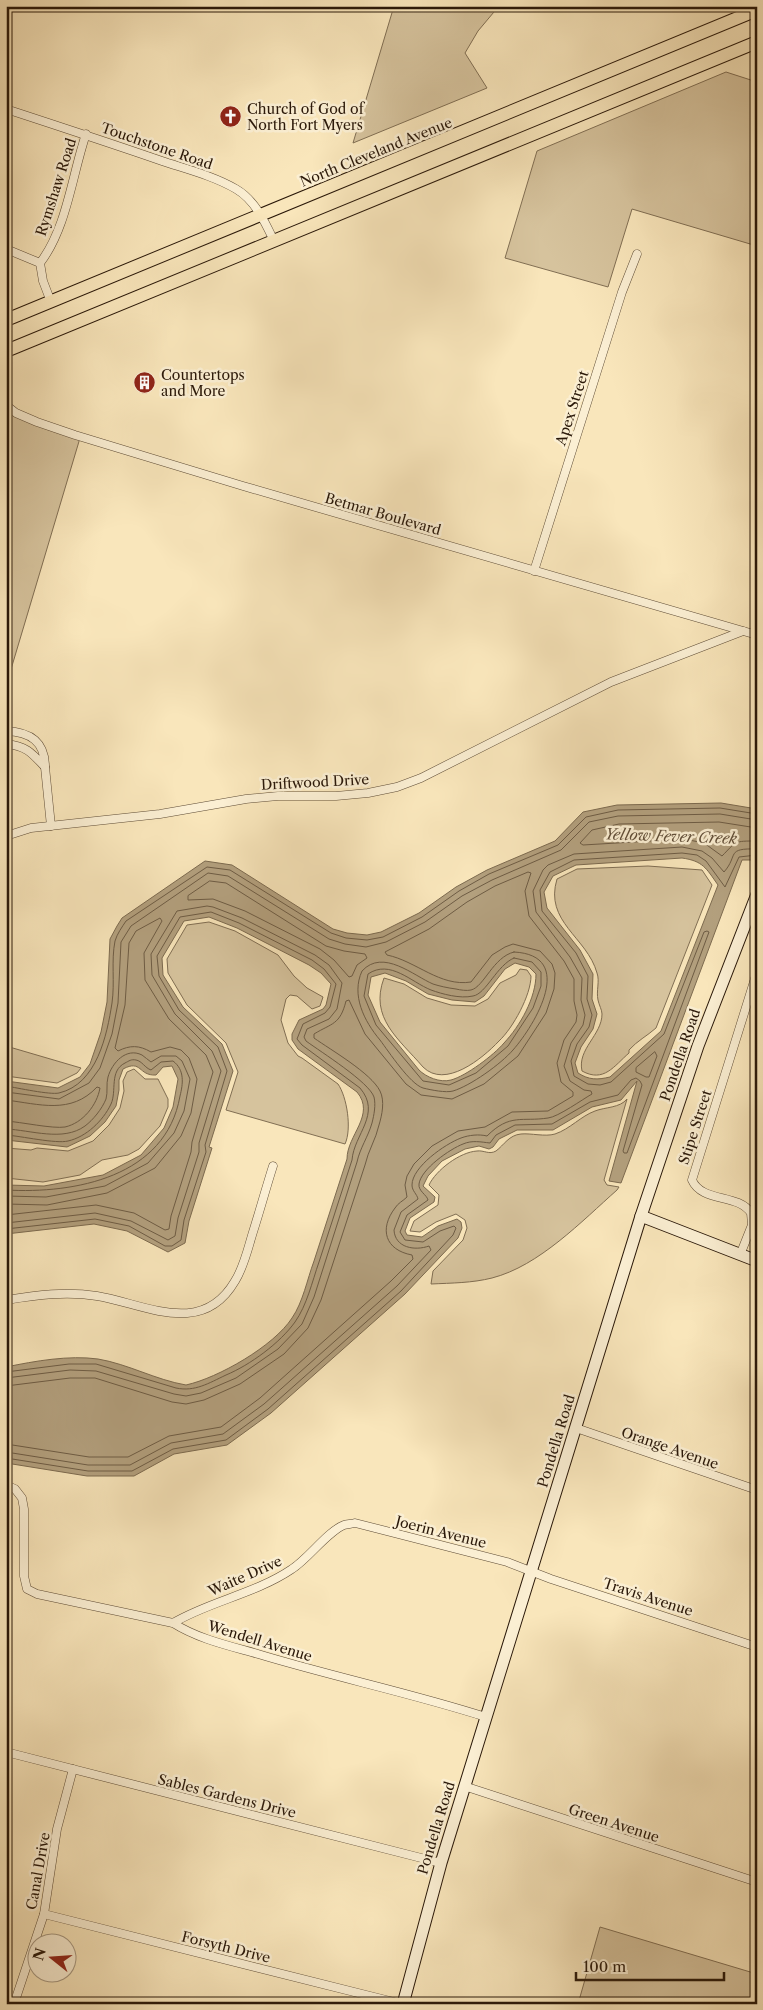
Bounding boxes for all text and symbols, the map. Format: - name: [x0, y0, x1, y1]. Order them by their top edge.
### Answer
- place label: Church of God of North Fort Myers: [247, 100, 366, 134]
- church icon: Church of God of North Fort Myers: [219, 105, 243, 129]
- street label: North Cleveland Avenue: [297, 113, 455, 191]
- street label: Touchstone Road: [99, 118, 216, 174]
- street label: Rymshaw Road: [32, 135, 80, 238]
- place label: Countertops and More: [161, 366, 245, 400]
- street label: Apex Street: [551, 368, 593, 449]
- building icon: Countertops and More: [133, 371, 157, 395]
- street label: Betmar Boulevard: [323, 489, 444, 539]
- street label: Driftwood Drive: [260, 770, 370, 794]
- water label: Yellow Fever Creek: [605, 824, 737, 848]
- street label: Pondella Road: [656, 1006, 704, 1104]
- street label: Stipe Street: [674, 1087, 716, 1167]
- street label: Pondella Road: [533, 1392, 579, 1490]
- street label: Orange Avenue: [619, 1423, 721, 1473]
- street label: Joerin Avenue: [392, 1512, 488, 1552]
- street label: Waite Drive: [205, 1552, 285, 1601]
- street label: Travis Avenue: [601, 1574, 695, 1620]
- street label: Wendell Avenue: [205, 1616, 315, 1665]
- street label: Sables Gardens Drive: [156, 1770, 298, 1822]
- street label: Pondella Road: [413, 1779, 459, 1877]
- street label: Green Avenue: [566, 1800, 662, 1846]
- street label: Canal Drive: [22, 1831, 54, 1911]
- street label: Forsyth Drive: [180, 1927, 272, 1967]
- north arrow: [28, 1932, 78, 1982]
- text: N: [29, 1946, 50, 1963]
- scale bar: [576, 1950, 723, 1982]
- text: 100 m: [583, 1957, 626, 1976]

